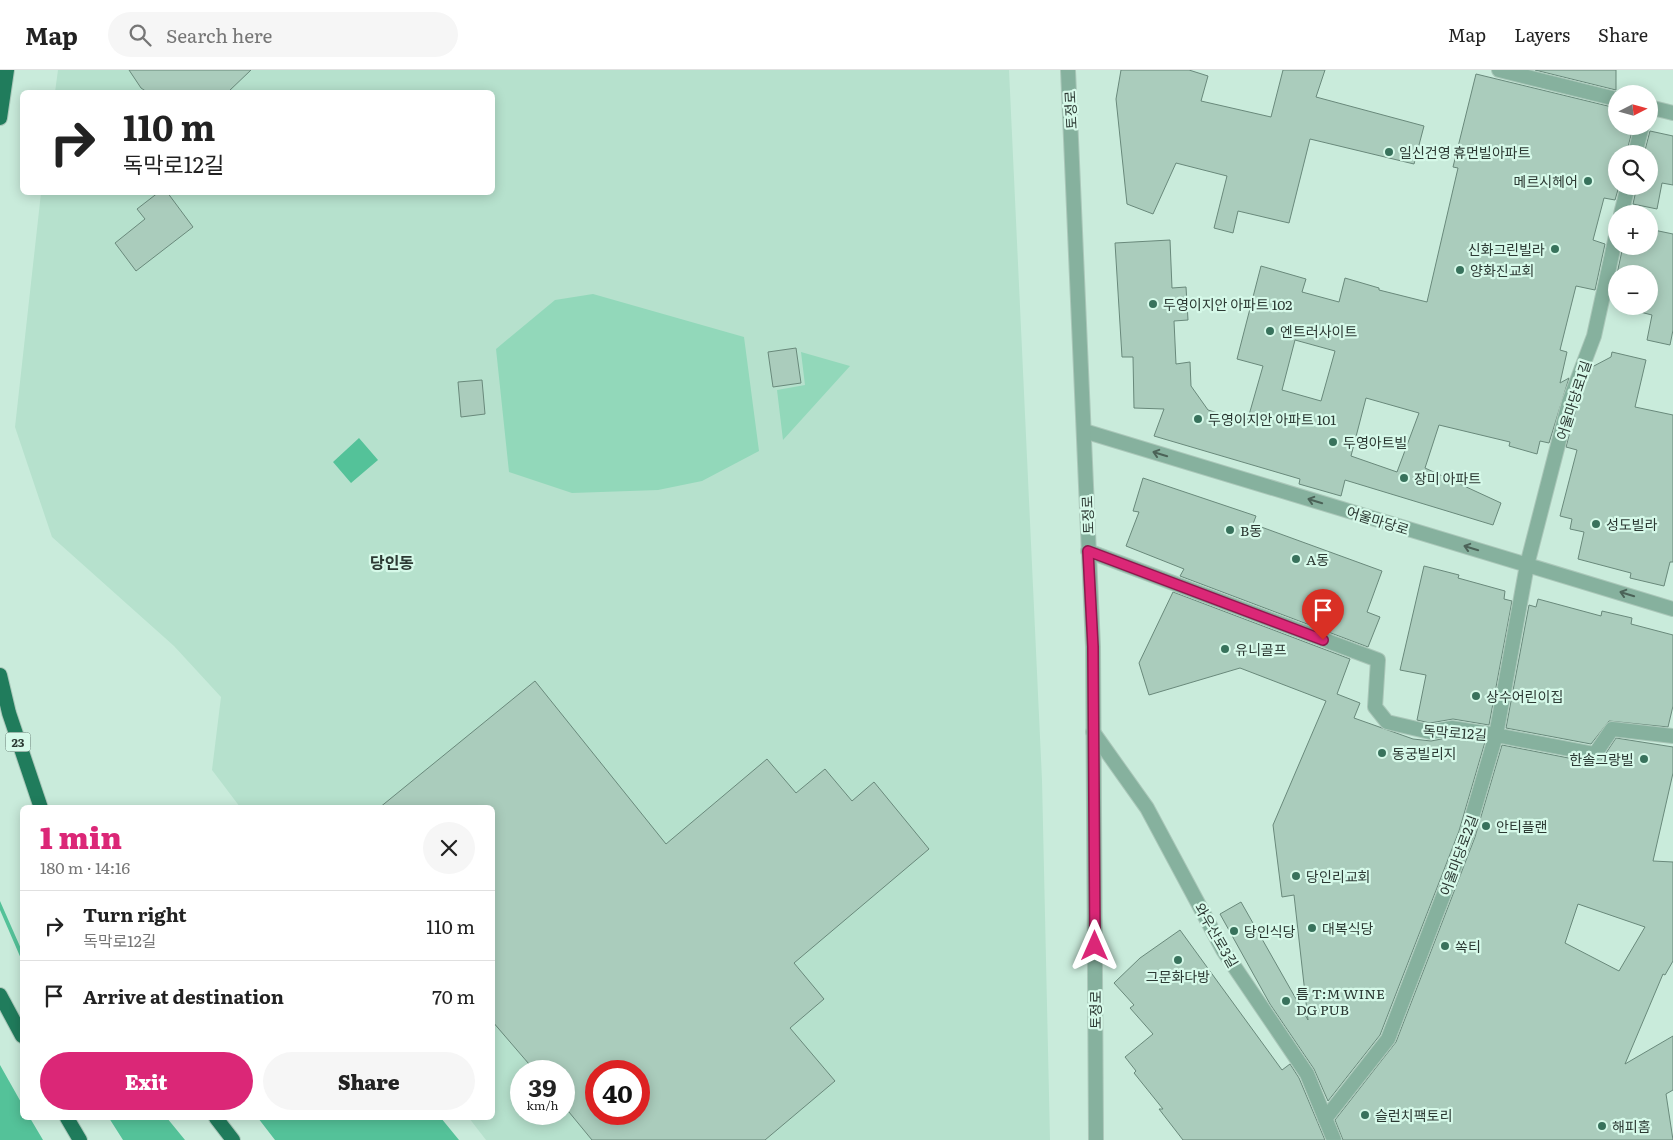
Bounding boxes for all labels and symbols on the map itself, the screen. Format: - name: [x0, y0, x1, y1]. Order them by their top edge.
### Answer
- north arrow: [1608, 85, 1658, 135]
- street label: 토정로: [1059, 90, 1081, 130]
- place label: 일신건영 휴먼빌아파트: [1399, 142, 1531, 162]
- marker: 일신건영 휴먼빌아파트: [1383, 146, 1395, 158]
- place label: 메르시헤어: [1514, 171, 1578, 191]
- marker: 메르시헤어: [1582, 175, 1594, 187]
- place label: 신화그린빌라: [1468, 239, 1545, 259]
- marker: 신화그린빌라: [1549, 243, 1561, 255]
- place label: 양화진교회: [1470, 260, 1534, 280]
- marker: 양화진교회: [1454, 264, 1466, 276]
- place label: 두영이지안 아파트 102: [1163, 294, 1292, 314]
- marker: 두영이지안 아파트 102: [1147, 298, 1159, 310]
- place label: 엔트러사이트: [1280, 321, 1357, 341]
- marker: 엔트러사이트: [1264, 325, 1276, 337]
- street label: 어울마당로1길: [1551, 357, 1595, 443]
- place label: 두영이지안 아파트 101: [1208, 409, 1336, 429]
- marker: 두영이지안 아파트 101: [1192, 413, 1204, 425]
- place label: 두영아트빌: [1343, 432, 1407, 452]
- marker: 두영아트빌: [1327, 436, 1339, 448]
- one-way arrow: [1152, 449, 1168, 459]
- place label: 장미 아파트: [1414, 468, 1481, 488]
- marker: 장미 아파트: [1398, 472, 1410, 484]
- street label: 토정로: [1076, 495, 1098, 535]
- one-way arrow: [1308, 495, 1324, 505]
- street label: 어울마당로: [1344, 501, 1412, 539]
- place label: 성도빌라: [1606, 514, 1658, 534]
- marker: 성도빌라: [1590, 518, 1602, 530]
- place label: B동: [1240, 520, 1262, 540]
- marker: B동: [1224, 524, 1236, 536]
- one-way arrow: [1463, 542, 1479, 552]
- place label: A동: [1306, 549, 1329, 569]
- district label: 당인동: [370, 550, 414, 574]
- marker: A동: [1290, 553, 1302, 565]
- pin: [1302, 589, 1344, 640]
- one-way arrow: [1619, 589, 1635, 599]
- place label: 유니골프: [1235, 639, 1287, 659]
- marker: 유니골프: [1219, 643, 1231, 655]
- place label: 상수어린이집: [1486, 686, 1563, 706]
- marker: 상수어린이집: [1470, 690, 1482, 702]
- street label: 독막로12길: [1422, 720, 1488, 744]
- road number: 23: [6, 732, 30, 752]
- place label: 동궁빌리지: [1392, 743, 1456, 763]
- marker: 동궁빌리지: [1376, 747, 1388, 759]
- place label: 한솔그랑빌: [1570, 749, 1634, 769]
- marker: 한솔그랑빌: [1638, 753, 1650, 765]
- street label: 어울마당로2길: [1434, 812, 1482, 898]
- place label: 안티플랜: [1496, 816, 1548, 836]
- marker: 안티플랜: [1480, 820, 1492, 832]
- place label: 당인리교회: [1306, 866, 1370, 886]
- marker: 당인리교회: [1290, 870, 1302, 882]
- street label: 와우산로3길: [1190, 899, 1244, 971]
- place label: 대복식당: [1322, 918, 1374, 938]
- position arrow: [1068, 919, 1120, 971]
- place label: 당인식당: [1244, 921, 1296, 941]
- marker: 대복식당: [1306, 922, 1318, 934]
- marker: 당인식당: [1228, 925, 1240, 937]
- place label: 쏙티: [1455, 936, 1481, 956]
- marker: 쏙티: [1439, 940, 1451, 952]
- marker: 그문화다방: [1172, 954, 1184, 966]
- place label: 그문화다방: [1146, 966, 1210, 986]
- place label: 틈 T:M WINE DG PUB: [1296, 983, 1385, 1019]
- street label: 토정로: [1085, 991, 1105, 1029]
- marker: 틈 T:M WINE DG PUB: [1280, 995, 1292, 1007]
- speed limit sign: 40: [585, 1060, 650, 1125]
- place label: 슬런치팩토리: [1375, 1105, 1452, 1125]
- marker: 슬런치팩토리: [1359, 1109, 1371, 1121]
- place label: 해피홈: [1612, 1116, 1651, 1136]
- marker: 해피홈: [1596, 1120, 1608, 1132]

